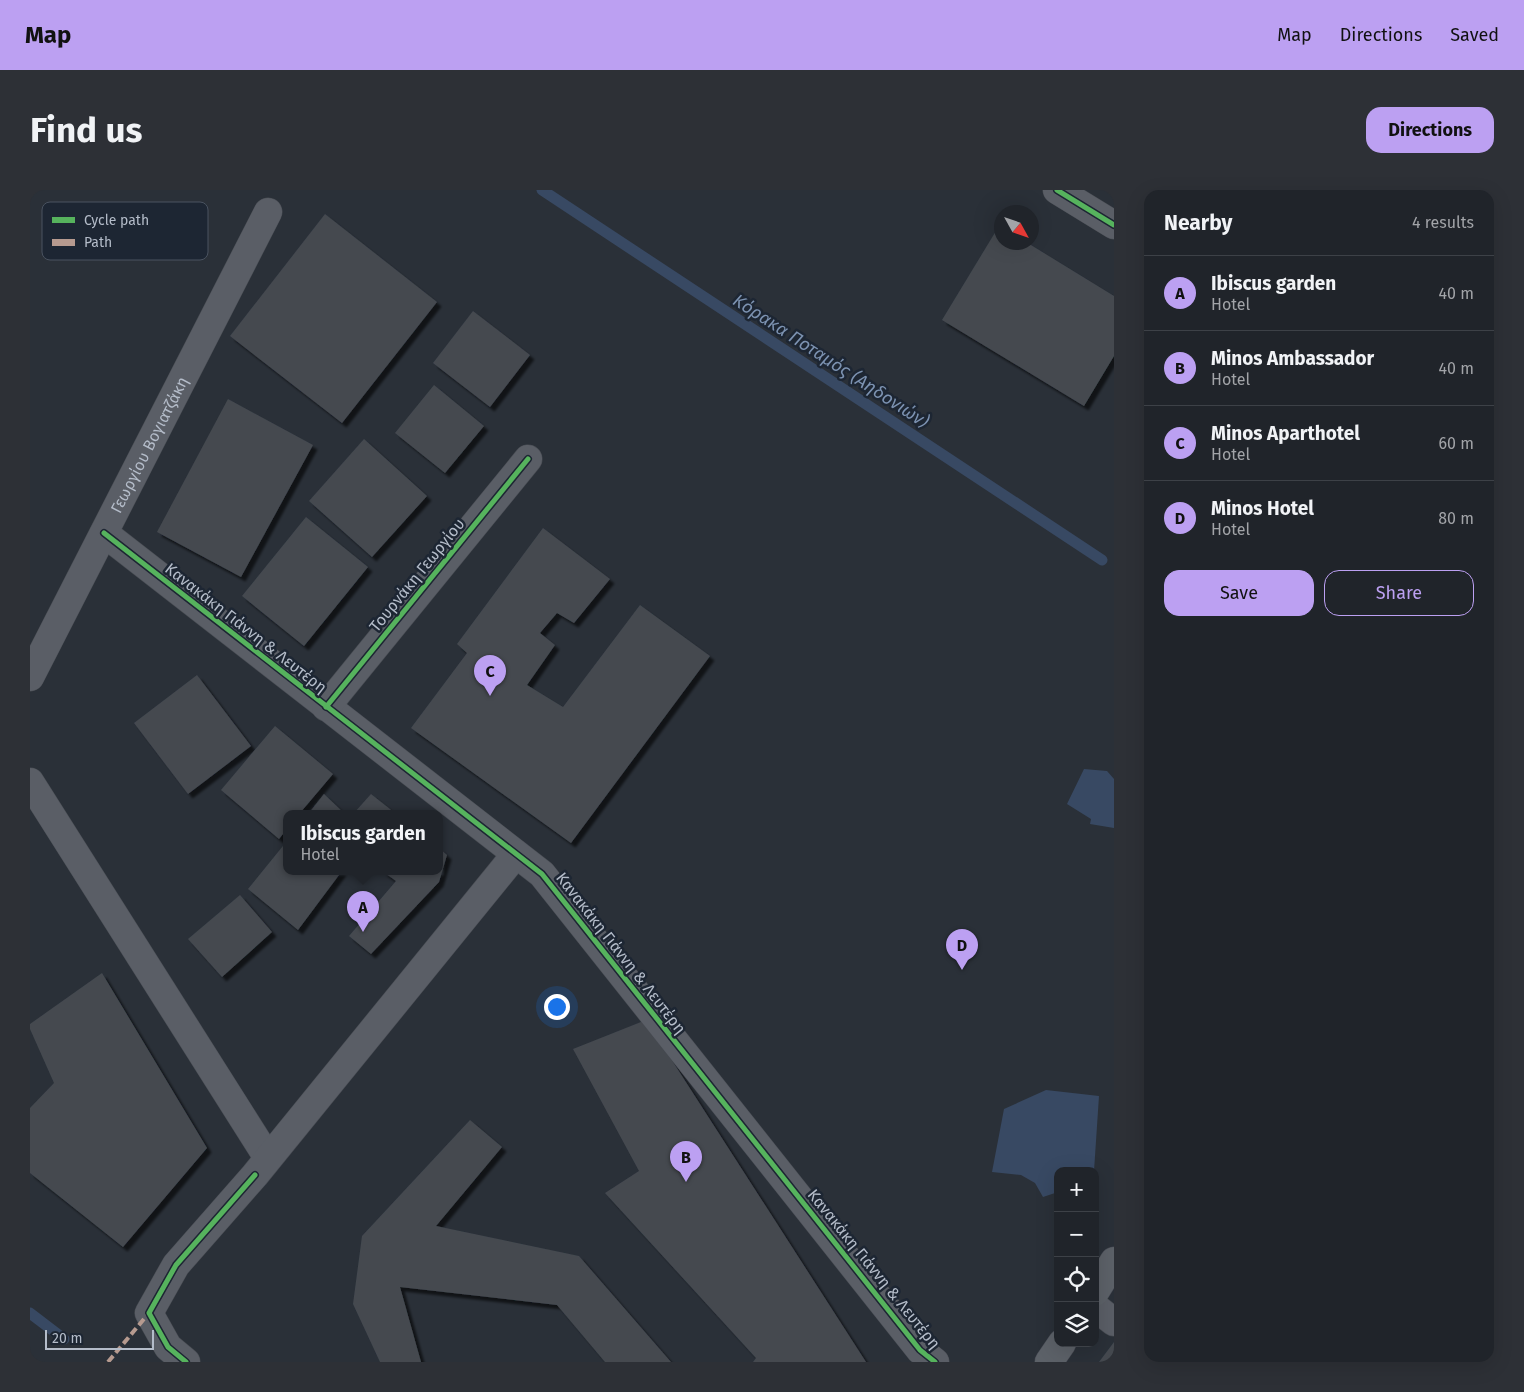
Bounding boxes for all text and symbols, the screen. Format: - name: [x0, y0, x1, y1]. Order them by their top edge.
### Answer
- text: Map: [25, 21, 71, 49]
- text: Map: [1277, 24, 1312, 46]
- text: Directions: [1340, 24, 1422, 46]
- text: Saved: [1450, 24, 1499, 46]
- button: Directions: [1366, 107, 1494, 153]
- text: Find us: [30, 109, 142, 151]
- legend: [42, 202, 208, 260]
- north arrow: [994, 205, 1039, 250]
- text: Nearby: [1164, 210, 1232, 236]
- text: Cycle path: [84, 212, 149, 229]
- text: 4 results: [1412, 213, 1474, 232]
- text: Path: [84, 234, 112, 251]
- text: Ibiscus garden: [1211, 272, 1336, 295]
- text: A: [1175, 284, 1185, 303]
- text: 40 m: [1439, 284, 1474, 303]
- water label: Κόρακα Ποταμός (Αηδονιών): [729, 289, 933, 433]
- text: Hotel: [1211, 295, 1250, 314]
- text: Minos Ambassador: [1211, 347, 1374, 370]
- text: B: [1175, 359, 1185, 378]
- text: 40 m: [1439, 359, 1474, 378]
- text: Hotel: [1211, 370, 1250, 389]
- street label: Γεωργίου Βογιατζάκη: [106, 373, 192, 516]
- text: Minos Aparthotel: [1211, 422, 1360, 445]
- text: C: [1175, 434, 1185, 453]
- text: 60 m: [1439, 434, 1474, 453]
- text: Hotel: [1211, 445, 1250, 464]
- text: Minos Hotel: [1211, 497, 1314, 520]
- text: D: [1175, 509, 1185, 528]
- text: 80 m: [1438, 509, 1474, 528]
- street label: Τουρνάκη Γεωργίου: [365, 514, 469, 636]
- text: Hotel: [1211, 520, 1250, 539]
- street label: Κανακάκη Γιάννη & Λευτέρη: [161, 559, 331, 697]
- button: Save: [1164, 570, 1314, 616]
- button: Share: [1324, 570, 1474, 616]
- pin: C: [474, 655, 506, 696]
- popup: [283, 810, 443, 875]
- text: Ibiscus garden: [300, 822, 426, 845]
- text: Hotel: [300, 845, 340, 864]
- street label: Κανακάκη Γιάννη & Λευτέρη: [552, 868, 690, 1038]
- pin: A: [347, 891, 379, 932]
- pin: D: [946, 929, 978, 970]
- your location: [544, 994, 570, 1020]
- pin: B: [670, 1141, 702, 1182]
- map controls: [1054, 1167, 1099, 1347]
- button: +: [1054, 1167, 1099, 1212]
- street label: Κανακάκη Γιάννη & Λευτέρη: [804, 1185, 944, 1353]
- button: −: [1054, 1212, 1099, 1257]
- button: locate: [1054, 1257, 1099, 1302]
- button: layers: [1054, 1302, 1099, 1347]
- scale bar: [45, 1327, 154, 1350]
- text: 20 m: [52, 1330, 82, 1347]

